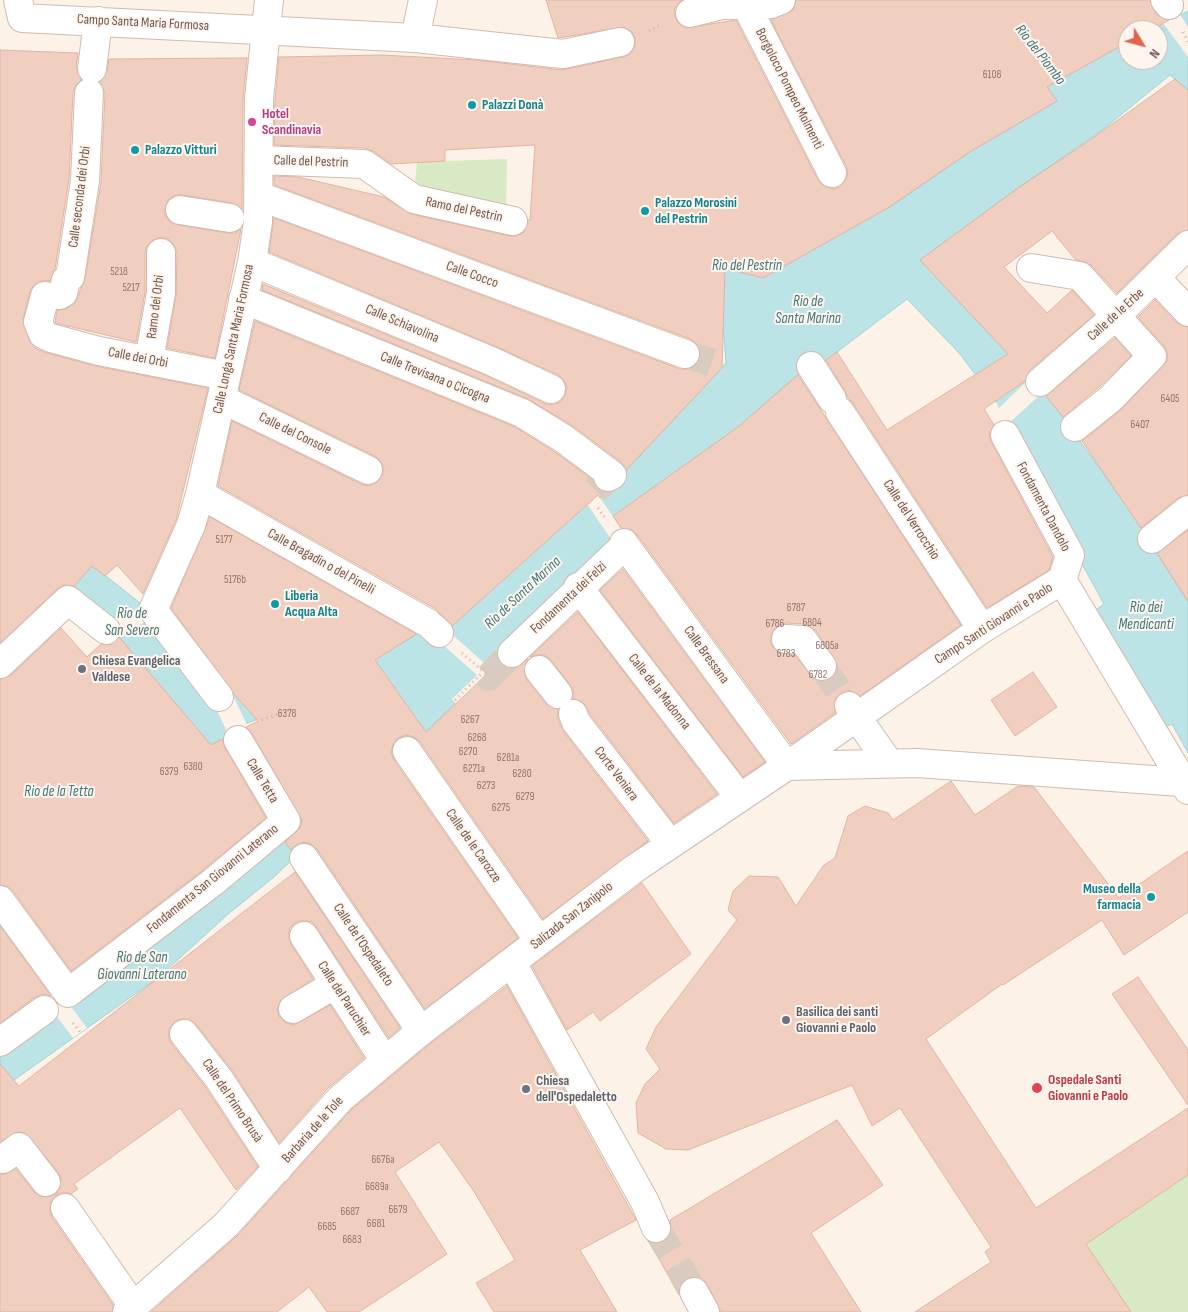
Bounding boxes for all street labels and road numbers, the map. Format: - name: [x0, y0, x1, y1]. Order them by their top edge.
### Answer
- street label: Campo Santa Maria Formosa: [77, 11, 209, 35]
- street label: Borgoloco Pompeo Molmenti: [751, 26, 827, 152]
- street label: Calle seconda dei Orbi: [65, 145, 95, 249]
- street label: Calle del Pestrin: [273, 152, 349, 172]
- street label: Ramo del Pestrin: [424, 194, 504, 226]
- street label: Calle Cocco: [444, 258, 500, 292]
- street label: Calle Longa Santa Maria Formosa: [210, 263, 258, 415]
- street label: Ramo dei Orbi: [144, 274, 168, 340]
- street label: Calle de le Erbe: [1084, 285, 1148, 345]
- street label: Calle Schiavolina: [363, 301, 441, 347]
- street label: Calle dei Orbi: [107, 344, 169, 372]
- street label: Calle Trevisana o Cicogna: [378, 348, 492, 408]
- street label: Calle del Console: [256, 409, 334, 459]
- street label: Fondamenta Dandolo: [1012, 459, 1074, 555]
- street label: Calle del Verrocchio: [879, 477, 943, 563]
- street label: Calle Bragadin o del Pinelli: [264, 525, 378, 599]
- street label: Fondamenta dei Felzi: [527, 558, 611, 638]
- street label: Campo Santi Giovanni e Paolo: [932, 580, 1056, 668]
- street label: Calle Bressana: [679, 623, 733, 687]
- street label: Calle de la Madonna: [624, 651, 694, 733]
- street label: Corte Veniera: [590, 744, 642, 804]
- street label: Calle Tetta: [242, 756, 282, 806]
- street label: Calle de le Carozze: [441, 806, 505, 886]
- street label: Fondamenta San Giovanni Laterano: [144, 821, 282, 937]
- street label: Salizada San Zanipolo: [527, 879, 617, 953]
- street label: Calle de l'Ospedaleto: [329, 900, 397, 990]
- street label: Calle del Paruchier: [314, 958, 374, 1040]
- street label: Calle del Primo Brusà: [198, 1056, 266, 1146]
- street label: Barbaria de le Tole: [279, 1093, 347, 1167]

